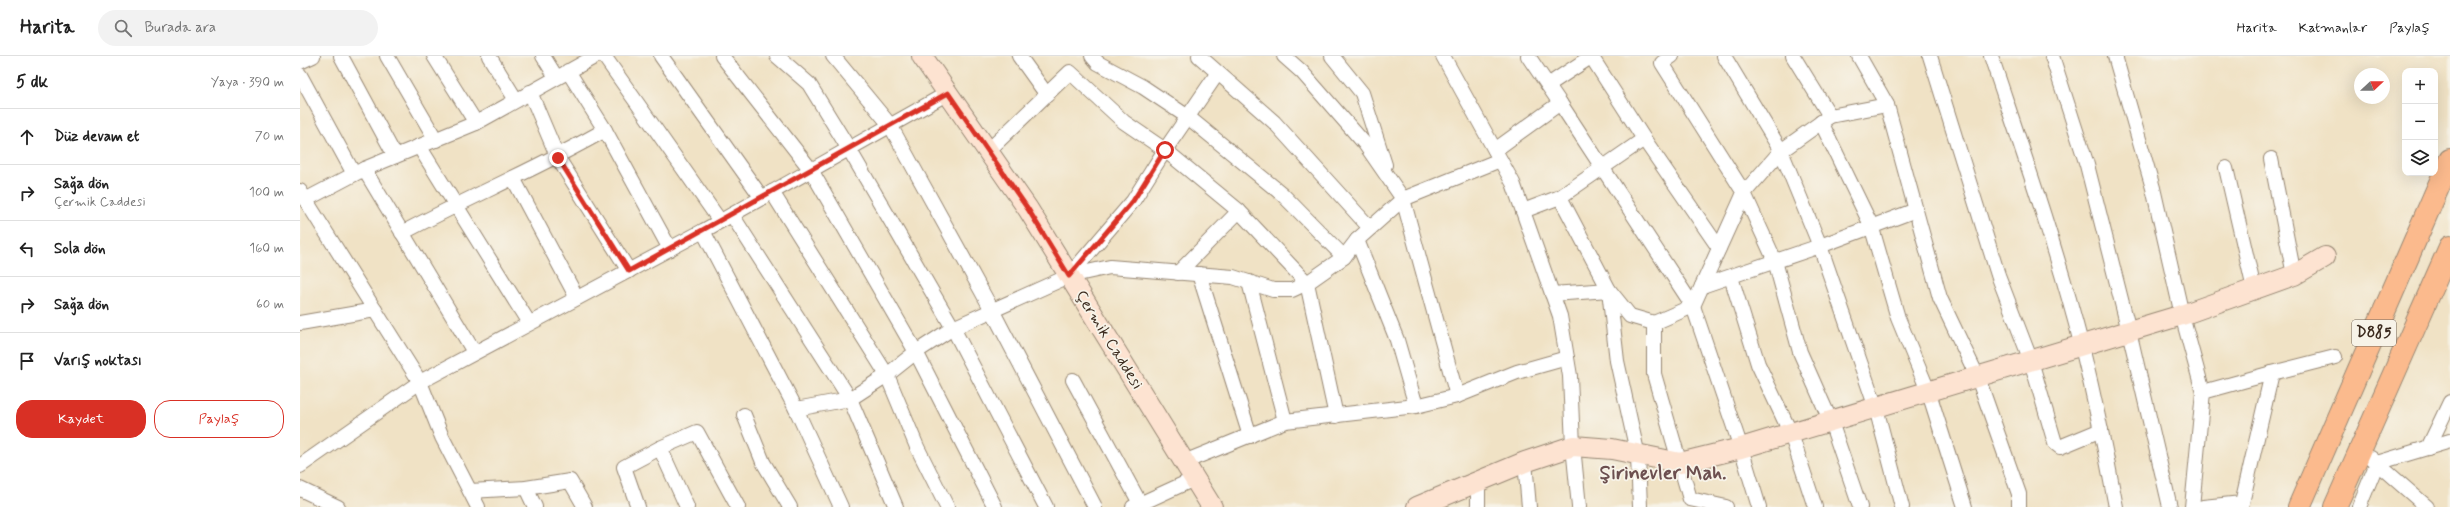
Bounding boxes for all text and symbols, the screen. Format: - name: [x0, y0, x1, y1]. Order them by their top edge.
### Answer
- search box: [98, 10, 378, 46]
- text: Harita: [20, 15, 74, 40]
- icon: search: [112, 17, 134, 39]
- text: Burada ara: [144, 18, 216, 38]
- text: Harita: [2236, 19, 2277, 37]
- text: Katmanlar: [2299, 19, 2367, 37]
- text: Paylaş: [2389, 19, 2430, 37]
- north arrow: [2354, 68, 2390, 104]
- map controls: [2402, 68, 2438, 176]
- button: +: [2402, 68, 2438, 104]
- text: 5 dk: [16, 71, 48, 93]
- text: Yaya · 390 m: [211, 74, 284, 91]
- button: −: [2402, 104, 2438, 140]
- icon: ahead: [16, 126, 38, 148]
- text: Düz devam et: [54, 127, 139, 147]
- text: 70 m: [255, 128, 284, 145]
- button: layers: [2402, 140, 2438, 176]
- route start: [1156, 141, 1174, 159]
- route end: [549, 149, 567, 167]
- text: Sağa dön: [54, 174, 109, 194]
- icon: right: [16, 182, 38, 204]
- text: 100 m: [249, 184, 284, 201]
- text: Çermik Caddesi: [54, 194, 146, 211]
- icon: left: [16, 238, 38, 260]
- text: Sola dön: [54, 239, 106, 259]
- text: 160 m: [249, 240, 284, 257]
- street label: Çermik Caddesi: [1070, 287, 1148, 393]
- icon: right: [16, 294, 38, 316]
- text: Sağa dön: [54, 295, 109, 315]
- text: 60 m: [256, 296, 284, 313]
- road number: D885: [2352, 320, 2396, 346]
- icon: arrive: [16, 350, 38, 372]
- text: Varış noktası: [54, 351, 142, 371]
- button: Kaydet: [16, 400, 146, 438]
- button: Paylaş: [154, 400, 284, 438]
- district label: Şirinevler Mah.: [1600, 460, 1726, 487]

